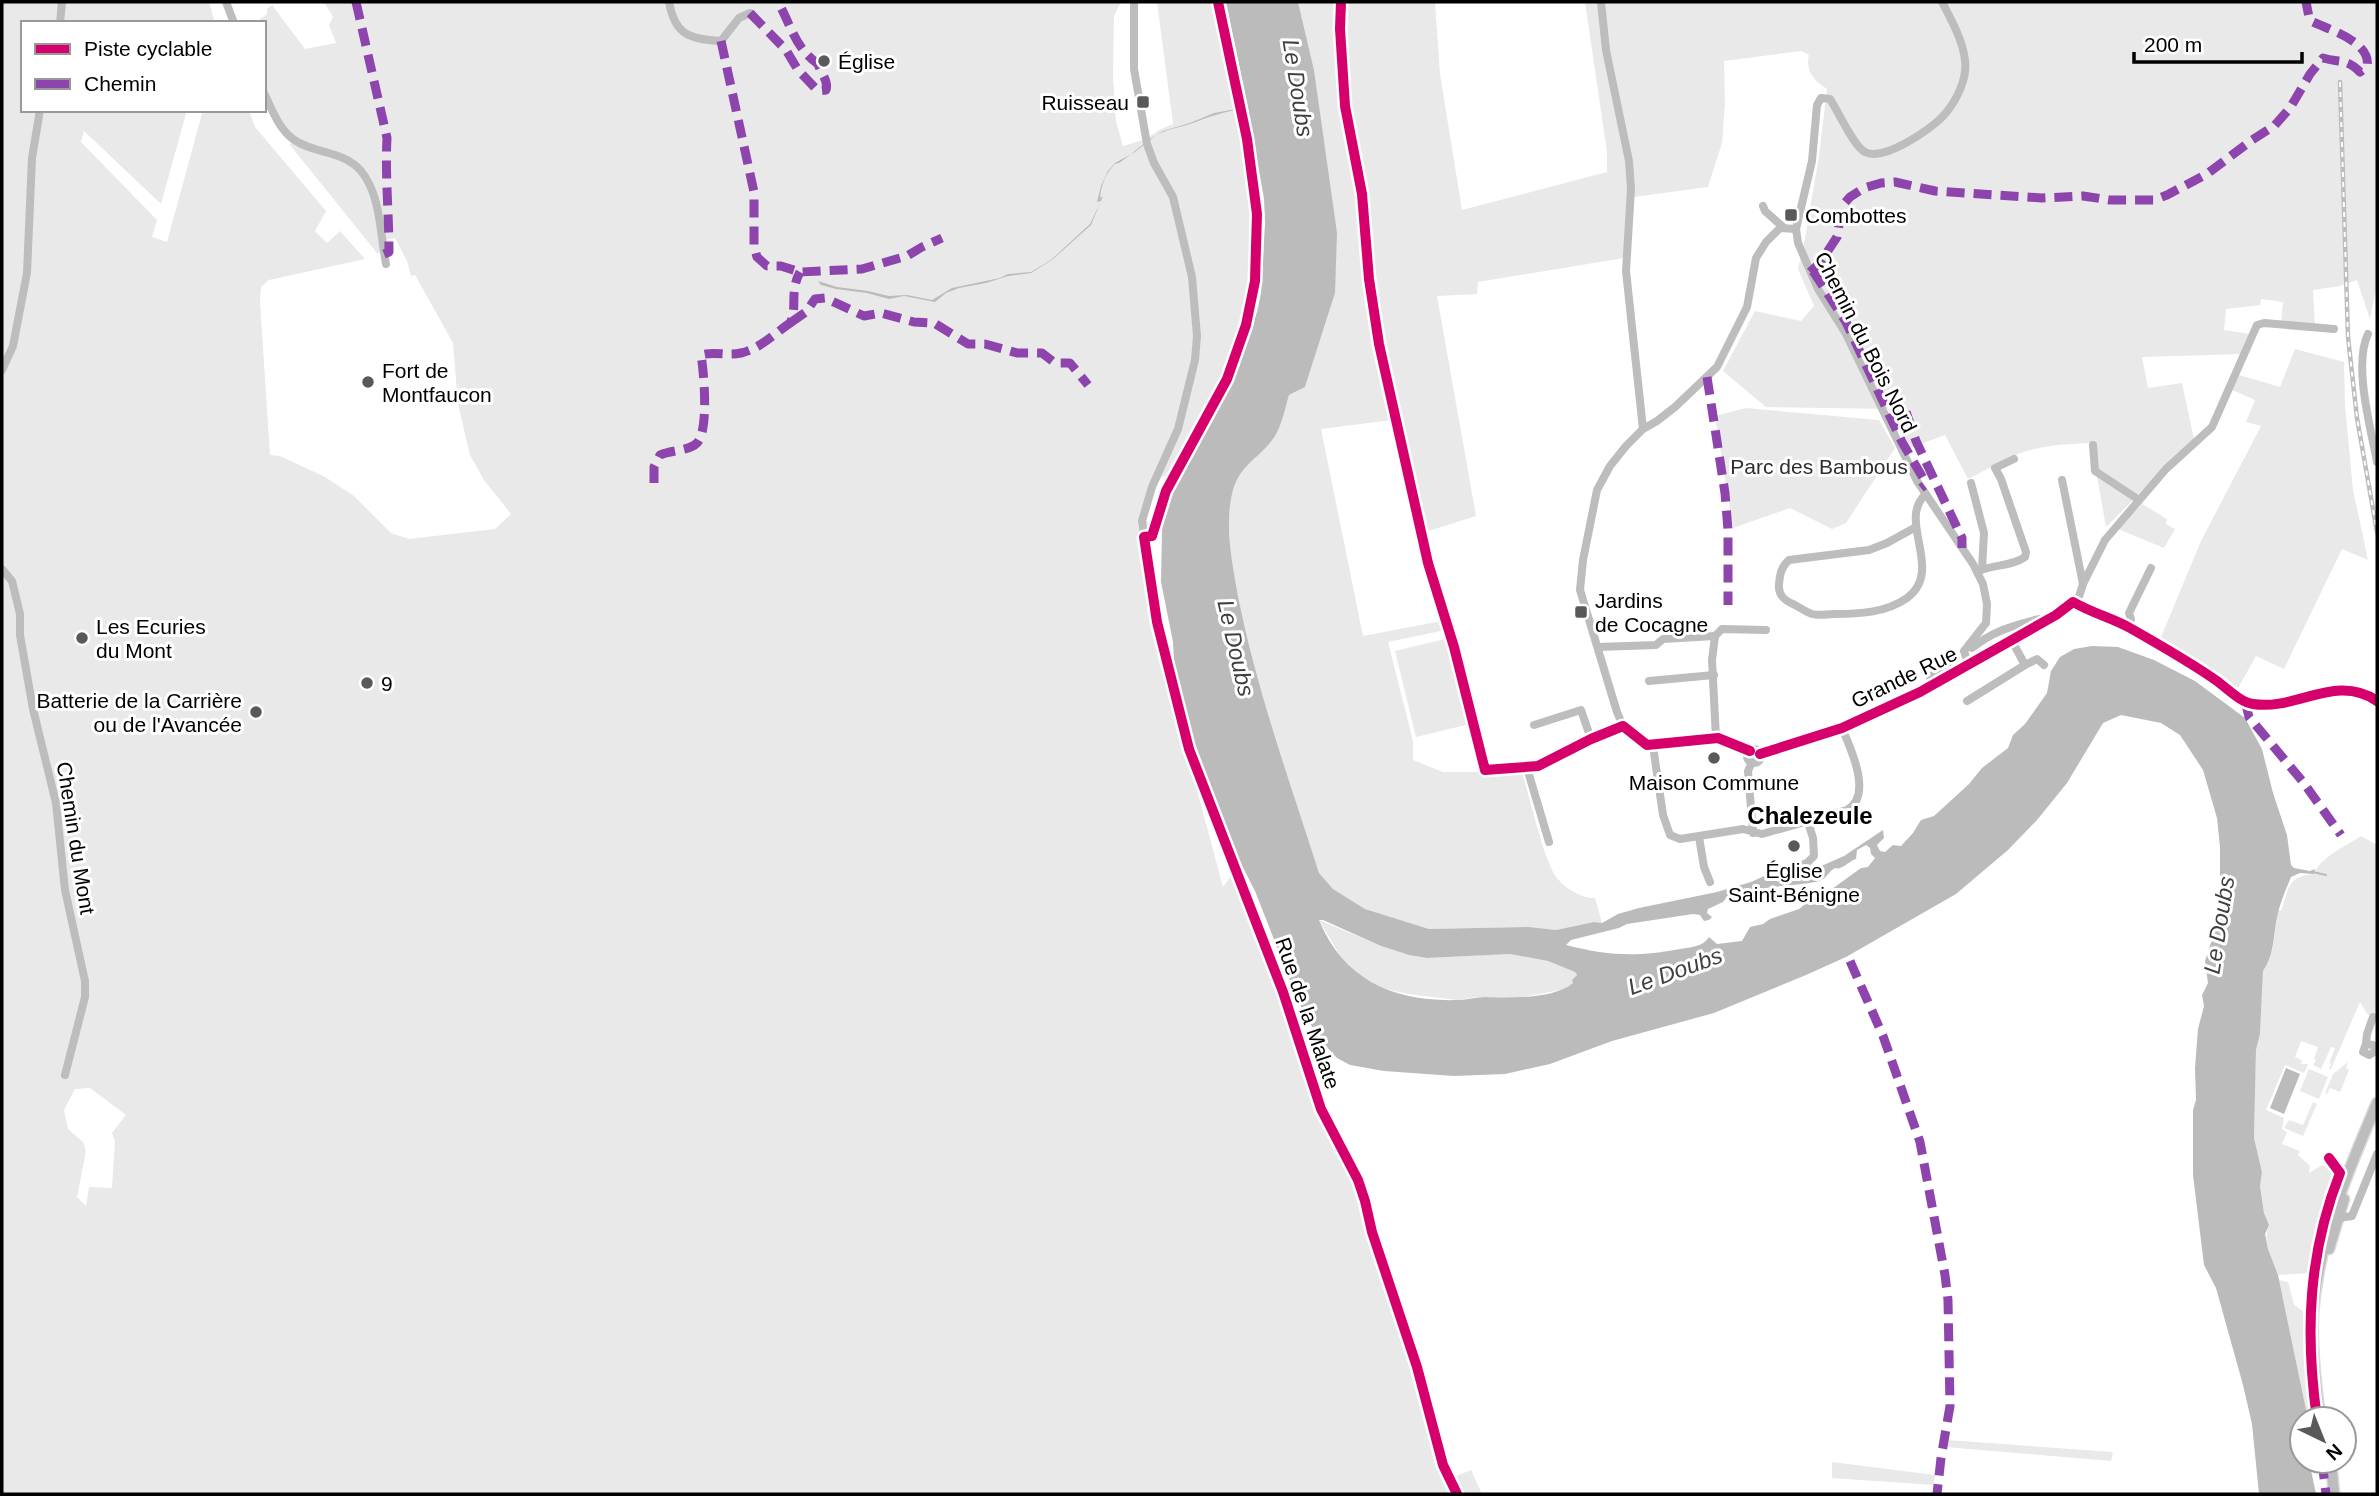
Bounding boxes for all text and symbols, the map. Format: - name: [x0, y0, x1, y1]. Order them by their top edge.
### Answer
- legend: [21, 21, 266, 112]
- scale bar: [2134, 21, 2302, 65]
- text: 200 m: [2144, 33, 2202, 56]
- text: Piste cyclable: [84, 37, 212, 60]
- water label: Le Doubs: [1277, 37, 1319, 139]
- place label: Église: [838, 50, 895, 73]
- marker: Église: [816, 53, 832, 69]
- text: Chemin: [84, 72, 156, 95]
- place label: Ruisseau: [1041, 91, 1129, 114]
- marker: Ruisseau: [1135, 94, 1151, 110]
- place label: Combottes: [1805, 204, 1907, 227]
- marker: Combottes: [1783, 207, 1799, 223]
- street label: Chemin du Bois Nord: [1810, 248, 1922, 436]
- place label: Fort de Montfaucon: [382, 359, 492, 406]
- marker: Fort de Montfaucon: [360, 374, 376, 390]
- park label: Parc des Bambous: [1730, 455, 1908, 478]
- place label: Jardins de Cocagne: [1595, 589, 1708, 636]
- water label: Le Doubs: [1212, 597, 1260, 699]
- marker: Jardins de Cocagne: [1573, 604, 1589, 620]
- place label: Les Ecuries du Mont: [96, 615, 206, 662]
- marker: Les Ecuries du Mont: [74, 630, 90, 646]
- street label: Grande Rue: [1848, 642, 1960, 712]
- place label: 9: [381, 672, 393, 695]
- marker: 9: [359, 675, 375, 691]
- place label: Batterie de la Carrière ou de l'Avancée: [37, 689, 242, 736]
- marker: Batterie de la Carrière ou de l'Avancée: [248, 704, 264, 720]
- marker: Maison Commune: [1706, 750, 1722, 766]
- street label: Chemin du Mont: [53, 760, 99, 916]
- place label: Maison Commune: [1629, 771, 1799, 794]
- district label: Chalezeule: [1747, 802, 1873, 829]
- marker: Église Saint-Bénigne: [1786, 838, 1802, 854]
- place label: Église Saint-Bénigne: [1728, 859, 1860, 906]
- water label: Le Doubs: [2198, 874, 2240, 976]
- street label: Rue de la Malate: [1271, 934, 1345, 1092]
- water label: Le Doubs: [1624, 942, 1726, 1000]
- north arrow: [2288, 1405, 2358, 1475]
- text: N: [2322, 1440, 2346, 1464]

